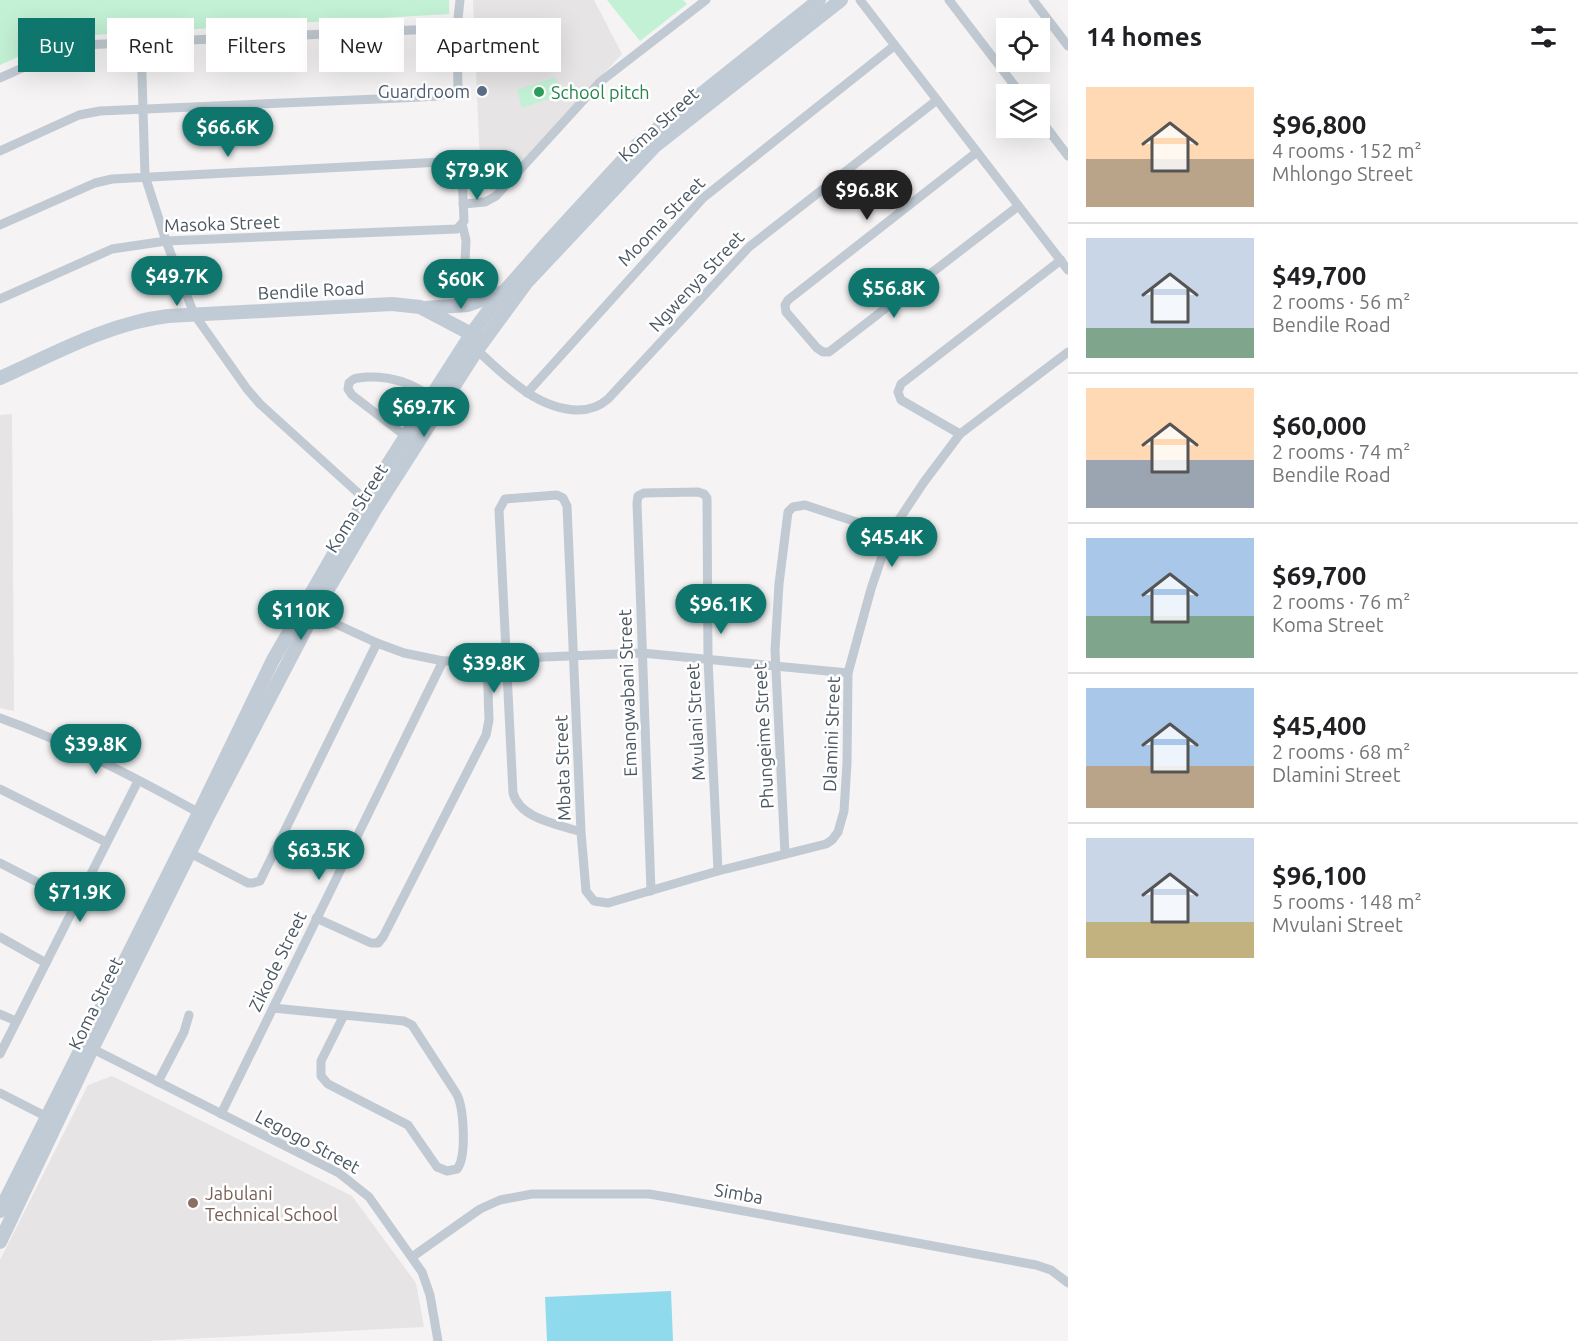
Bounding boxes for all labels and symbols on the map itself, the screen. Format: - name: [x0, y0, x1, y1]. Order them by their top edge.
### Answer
- place label: Guardroom: [378, 81, 470, 101]
- place label: School pitch: [551, 82, 650, 102]
- street label: Koma Street: [614, 83, 702, 165]
- marker: Guardroom: [475, 84, 489, 98]
- marker: School pitch: [532, 85, 546, 99]
- pin: $66.6K: [179, 107, 277, 158]
- pin: $79.9K: [428, 150, 526, 201]
- pin: $96.8K: [818, 170, 916, 221]
- street label: Mooma Street: [614, 172, 708, 270]
- street label: Masoka Street: [164, 211, 280, 235]
- street label: Ngwenya Street: [645, 227, 747, 335]
- pin: $49.7K: [128, 256, 226, 307]
- pin: $60K: [425, 259, 497, 310]
- pin: $56.8K: [845, 268, 943, 319]
- street label: Bendile Road: [257, 277, 365, 303]
- pin: $69.7K: [375, 387, 473, 438]
- street label: Koma Street: [321, 460, 391, 556]
- pin: $45.4K: [843, 517, 941, 568]
- pin: $96.1K: [672, 584, 770, 635]
- pin: $110K: [259, 590, 343, 641]
- street label: Emangwabani Street: [614, 609, 640, 777]
- pin: $39.8K: [445, 643, 543, 694]
- street label: Mvulani Street: [682, 663, 708, 781]
- street label: Phungeime Street: [749, 663, 777, 809]
- street label: Dlamini Street: [819, 676, 843, 792]
- street label: Mbata Street: [550, 715, 574, 821]
- pin: $39.8K: [47, 724, 145, 775]
- pin: $63.5K: [270, 830, 368, 881]
- pin: $71.9K: [31, 872, 129, 923]
- street label: Zikode Street: [244, 908, 310, 1014]
- street label: Koma Street: [64, 953, 126, 1053]
- street label: Legogo Street: [252, 1105, 364, 1177]
- street label: Simba: [713, 1179, 765, 1207]
- place label: Jabulani Technical School: [205, 1183, 338, 1224]
- marker: Jabulani Technical School: [186, 1196, 200, 1210]

